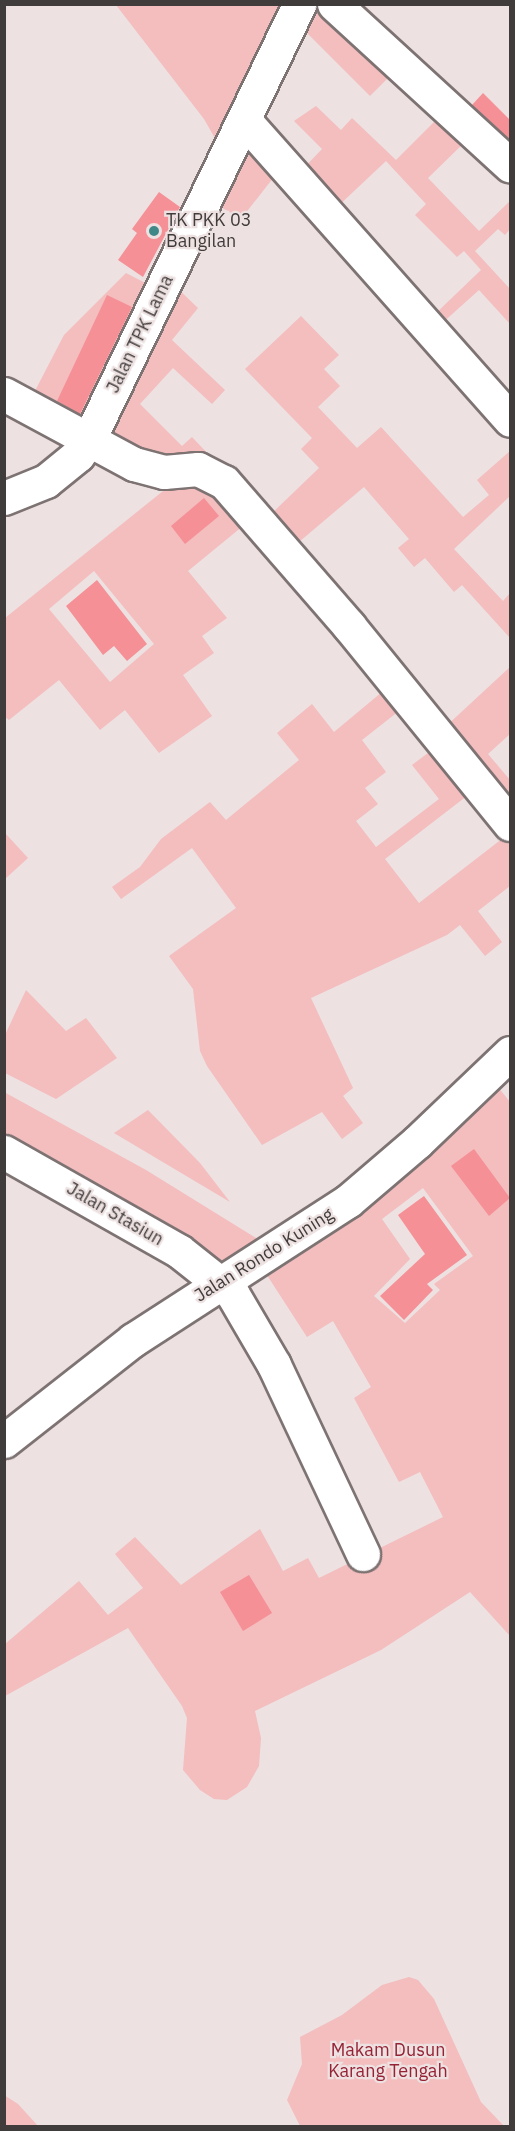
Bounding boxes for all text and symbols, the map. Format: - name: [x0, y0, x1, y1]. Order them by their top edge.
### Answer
- place label: TK PKK 03 Bangilan: [166, 210, 252, 252]
- marker: TK PKK 03 Bangilan: [147, 224, 161, 238]
- street label: Jalan TPK Lama: [102, 271, 178, 397]
- street label: Jalan Stasiun: [63, 1178, 167, 1250]
- street label: Jalan Rondo Kuning: [190, 1203, 338, 1307]
- park label: Makam Dusun Karang Tengah: [328, 2040, 448, 2082]

